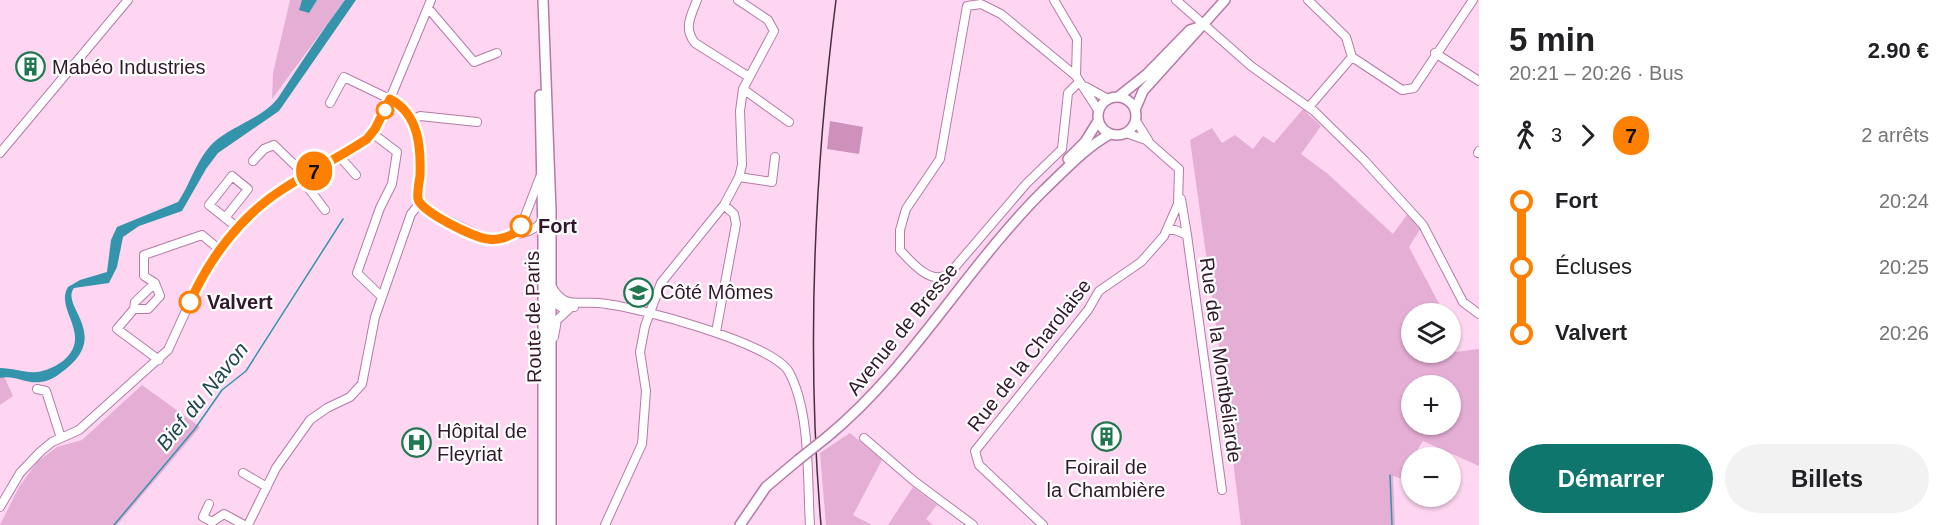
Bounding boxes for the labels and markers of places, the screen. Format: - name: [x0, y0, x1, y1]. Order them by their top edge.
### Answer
- building icon: Mabéo Industries: [15, 51, 47, 83]
- place label: Mabéo Industries: [52, 56, 205, 78]
- unlabelled marker: [376, 101, 394, 119]
- marker: Fort: [510, 215, 532, 237]
- place label: Fort: [538, 215, 577, 237]
- school or university icon: Côté Mômes: [623, 276, 655, 308]
- place label: Côté Mômes: [660, 281, 773, 303]
- marker: Valvert: [179, 291, 201, 313]
- place label: Valvert: [207, 291, 273, 313]
- place label: Hôpital de Fleyriat: [437, 420, 527, 465]
- building icon: Foirail de la Chambière: [1090, 421, 1122, 453]
- hospital icon: Hôpital de Fleyriat: [400, 427, 432, 459]
- place label: Foirail de la Chambière: [1047, 456, 1165, 501]

